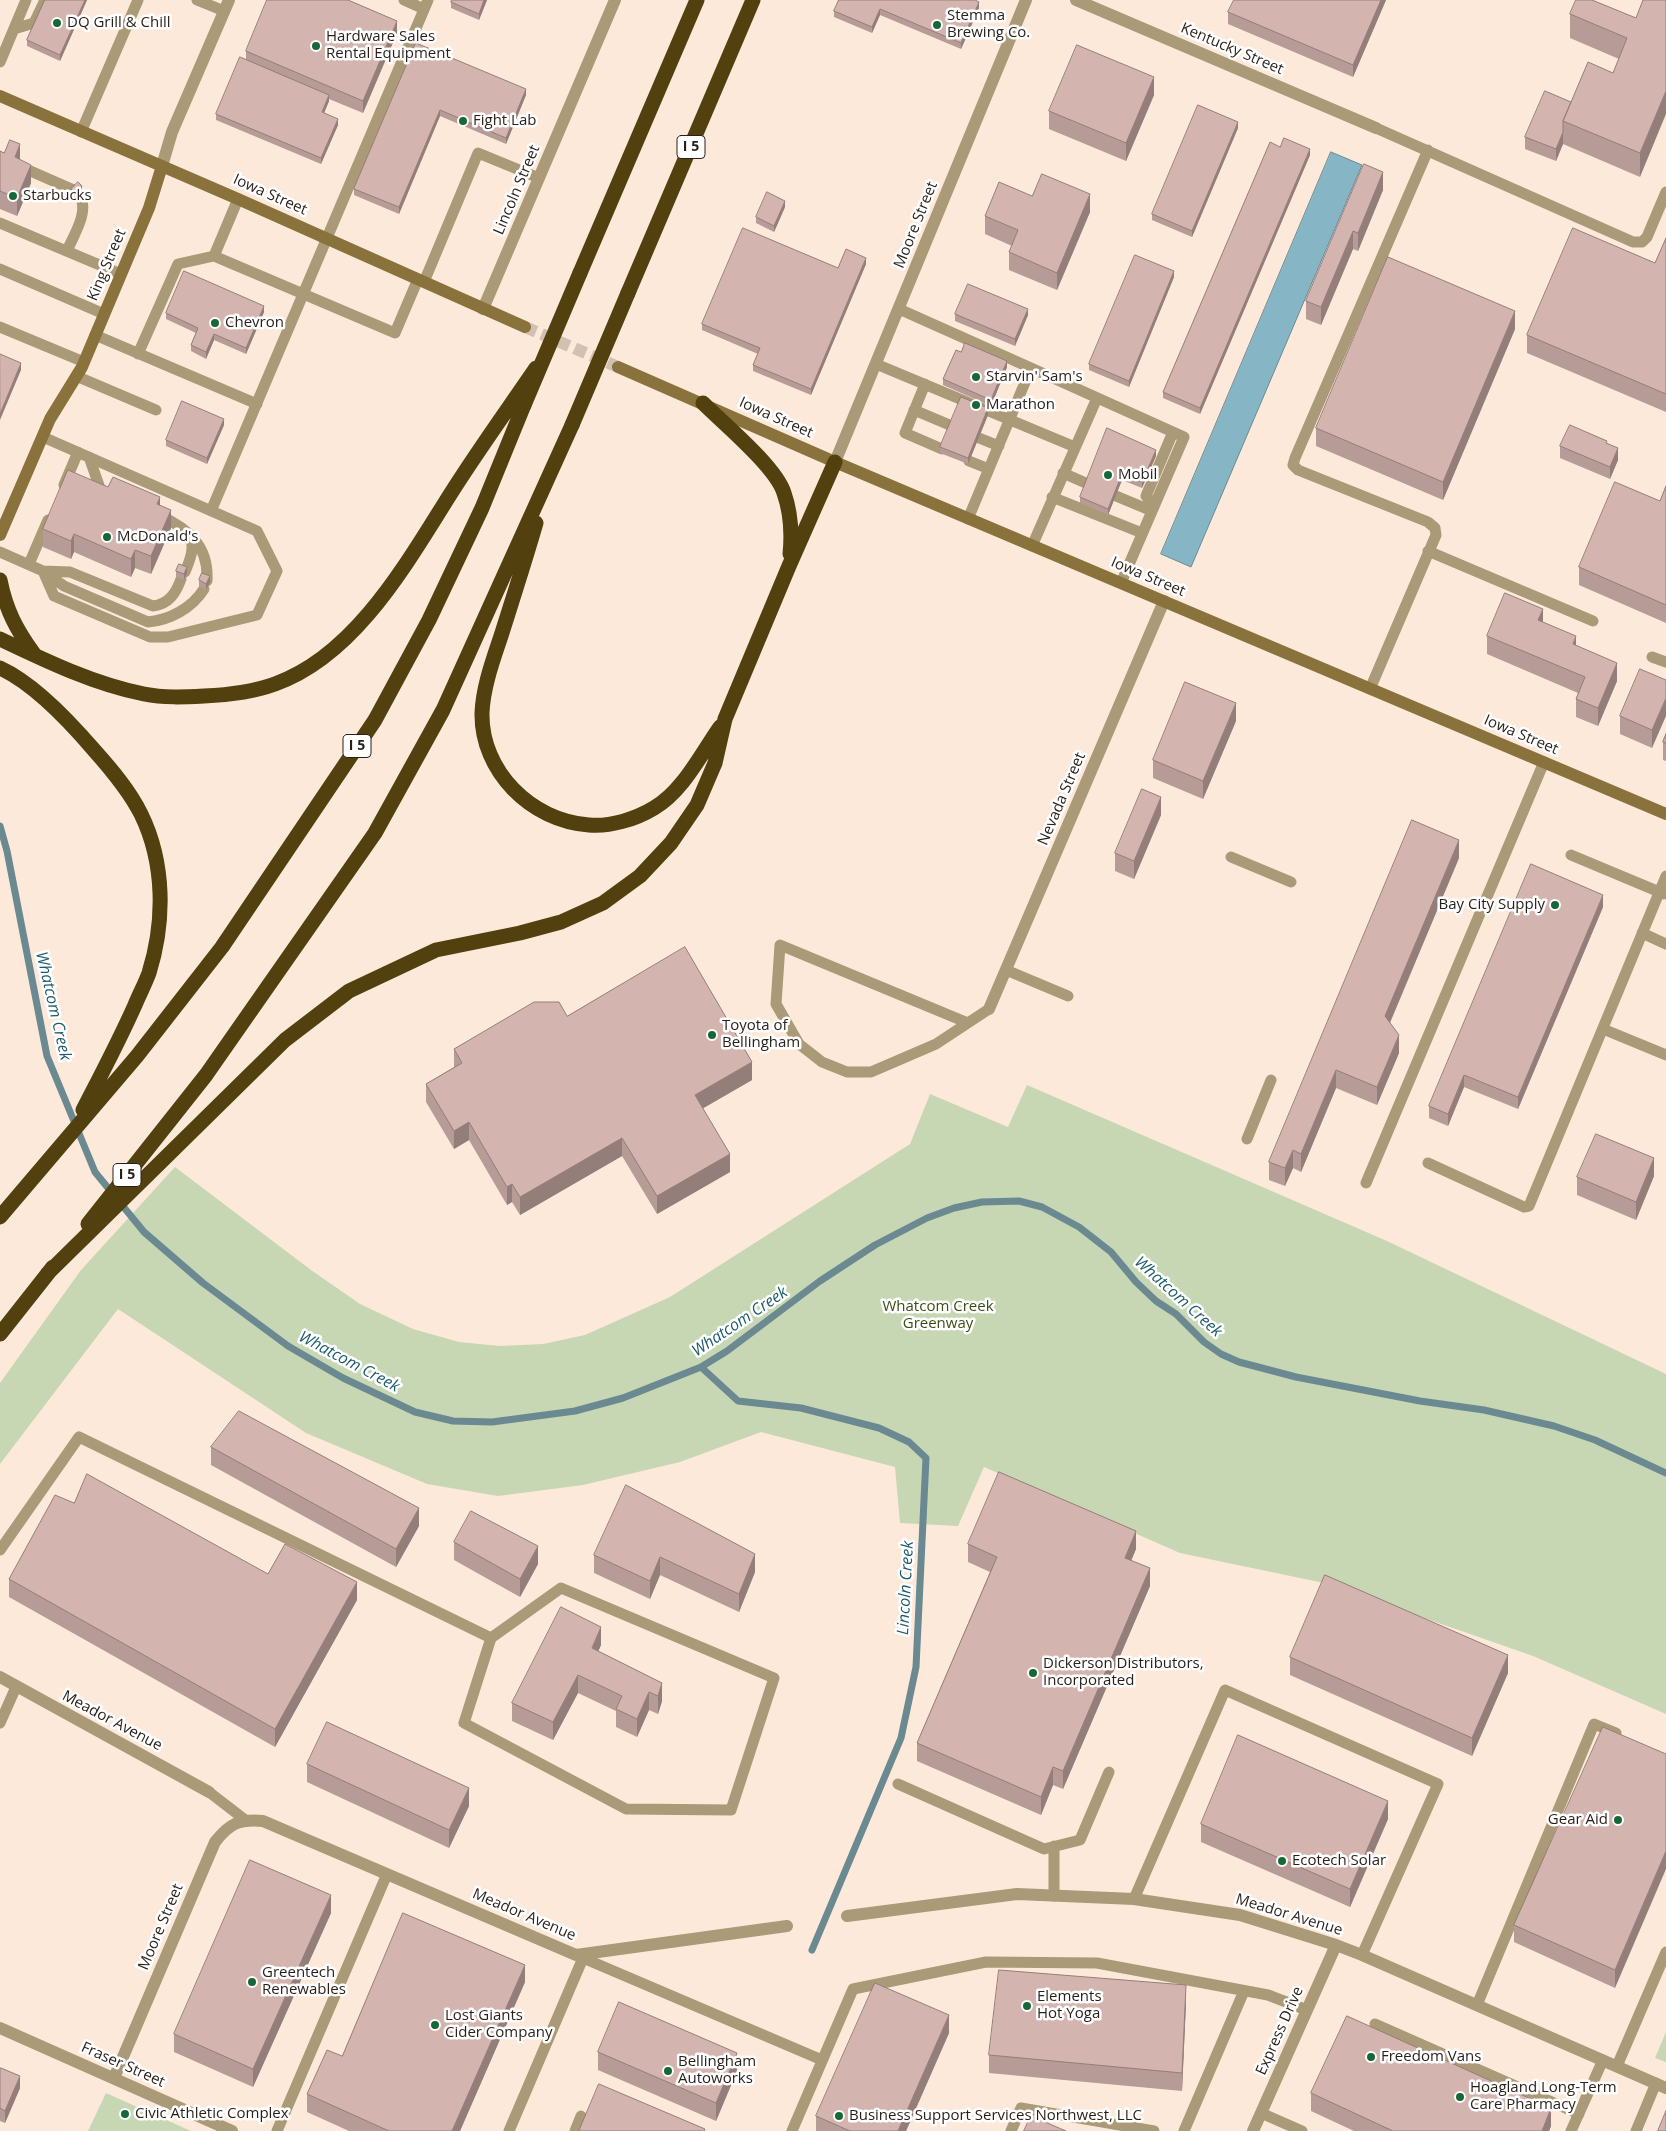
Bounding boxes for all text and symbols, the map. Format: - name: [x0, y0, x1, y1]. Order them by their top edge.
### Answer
- place label: Stemma Brewing Co.: [947, 7, 1030, 42]
- place label: DQ Grill & Chill: [67, 14, 171, 32]
- marker: DQ Grill & Chill: [51, 17, 63, 29]
- marker: Stemma Brewing Co.: [931, 19, 943, 31]
- street label: Kentucky Street: [1178, 19, 1286, 79]
- place label: Hardware Sales Rental Equipment: [326, 28, 451, 63]
- marker: Hardware Sales Rental Equipment: [310, 40, 322, 52]
- place label: Fight Lab: [473, 112, 536, 130]
- marker: Fight Lab: [457, 115, 469, 127]
- road number: I 5: [677, 136, 705, 158]
- street label: Lincoln Street: [490, 142, 544, 238]
- street label: Iowa Street: [230, 171, 310, 219]
- street label: Moore Street: [890, 179, 942, 271]
- place label: Starbucks: [23, 187, 92, 205]
- marker: Starbucks: [7, 190, 19, 202]
- street label: King Street: [84, 226, 130, 304]
- place label: Chevron: [225, 314, 284, 332]
- marker: Chevron: [209, 317, 221, 329]
- place label: Starvin' Sam's: [986, 368, 1083, 386]
- marker: Starvin' Sam's: [970, 371, 982, 383]
- street label: Iowa Street: [736, 394, 816, 442]
- place label: Marathon: [986, 396, 1055, 414]
- marker: Marathon: [970, 399, 982, 411]
- place label: Mobil: [1118, 466, 1157, 484]
- marker: Mobil: [1102, 469, 1114, 481]
- place label: McDonald's: [117, 528, 199, 546]
- marker: McDonald's: [101, 531, 113, 543]
- street label: Iowa Street: [1108, 553, 1188, 601]
- street label: Iowa Street: [1481, 711, 1561, 759]
- road number: I 5: [343, 734, 371, 758]
- street label: Nevada Street: [1034, 750, 1090, 848]
- place label: Bay City Supply: [1438, 896, 1545, 914]
- marker: Bay City Supply: [1549, 899, 1561, 911]
- water label: Whatcom Creek: [31, 950, 75, 1062]
- place label: Toyota of Bellingham: [722, 1017, 800, 1052]
- marker: Toyota of Bellingham: [706, 1029, 718, 1041]
- road number: I 5: [113, 1164, 141, 1186]
- water label: Whatcom Creek: [1130, 1253, 1226, 1341]
- water label: Whatcom Creek: [689, 1283, 791, 1361]
- park label: Whatcom Creek Greenway: [882, 1298, 994, 1333]
- water label: Whatcom Creek: [295, 1327, 403, 1397]
- water label: Lincoln Creek: [894, 1541, 918, 1635]
- place label: Dickerson Distributors, Incorporated: [1043, 1655, 1204, 1690]
- marker: Dickerson Distributors, Incorporated: [1027, 1667, 1039, 1679]
- street label: Meador Avenue: [59, 1687, 165, 1755]
- place label: Gear Aid: [1548, 1811, 1608, 1829]
- marker: Gear Aid: [1612, 1814, 1624, 1826]
- place label: Ecotech Solar: [1292, 1852, 1386, 1870]
- marker: Ecotech Solar: [1276, 1855, 1288, 1867]
- street label: Moore Street: [135, 1881, 187, 1973]
- street label: Meador Avenue: [470, 1885, 578, 1945]
- street label: Meador Avenue: [1233, 1890, 1345, 1940]
- place label: Greentech Renewables: [262, 1964, 346, 1999]
- marker: Greentech Renewables: [246, 1976, 258, 1988]
- street label: Express Drive: [1252, 1984, 1308, 2078]
- place label: Elements Hot Yoga: [1037, 1988, 1102, 2023]
- marker: Elements Hot Yoga: [1021, 2000, 1033, 2012]
- place label: Lost Giants Cider Company: [445, 2007, 552, 2042]
- marker: Lost Giants Cider Company: [429, 2019, 441, 2031]
- street label: Fraser Street: [78, 2039, 168, 2091]
- place label: Freedom Vans: [1381, 2048, 1481, 2066]
- marker: Freedom Vans: [1365, 2051, 1377, 2063]
- place label: Bellingham Autoworks: [678, 2053, 756, 2088]
- marker: Bellingham Autoworks: [662, 2065, 674, 2077]
- place label: Hoagland Long-Term Care Pharmacy: [1470, 2079, 1617, 2114]
- marker: Hoagland Long-Term Care Pharmacy: [1454, 2091, 1466, 2103]
- place label: Civic Athletic Complex: [135, 2105, 289, 2123]
- place label: Business Support Services Northwest, LLC: [849, 2107, 1142, 2125]
- marker: Civic Athletic Complex: [119, 2108, 131, 2120]
- marker: Business Support Services Northwest, LLC: [833, 2110, 845, 2122]

